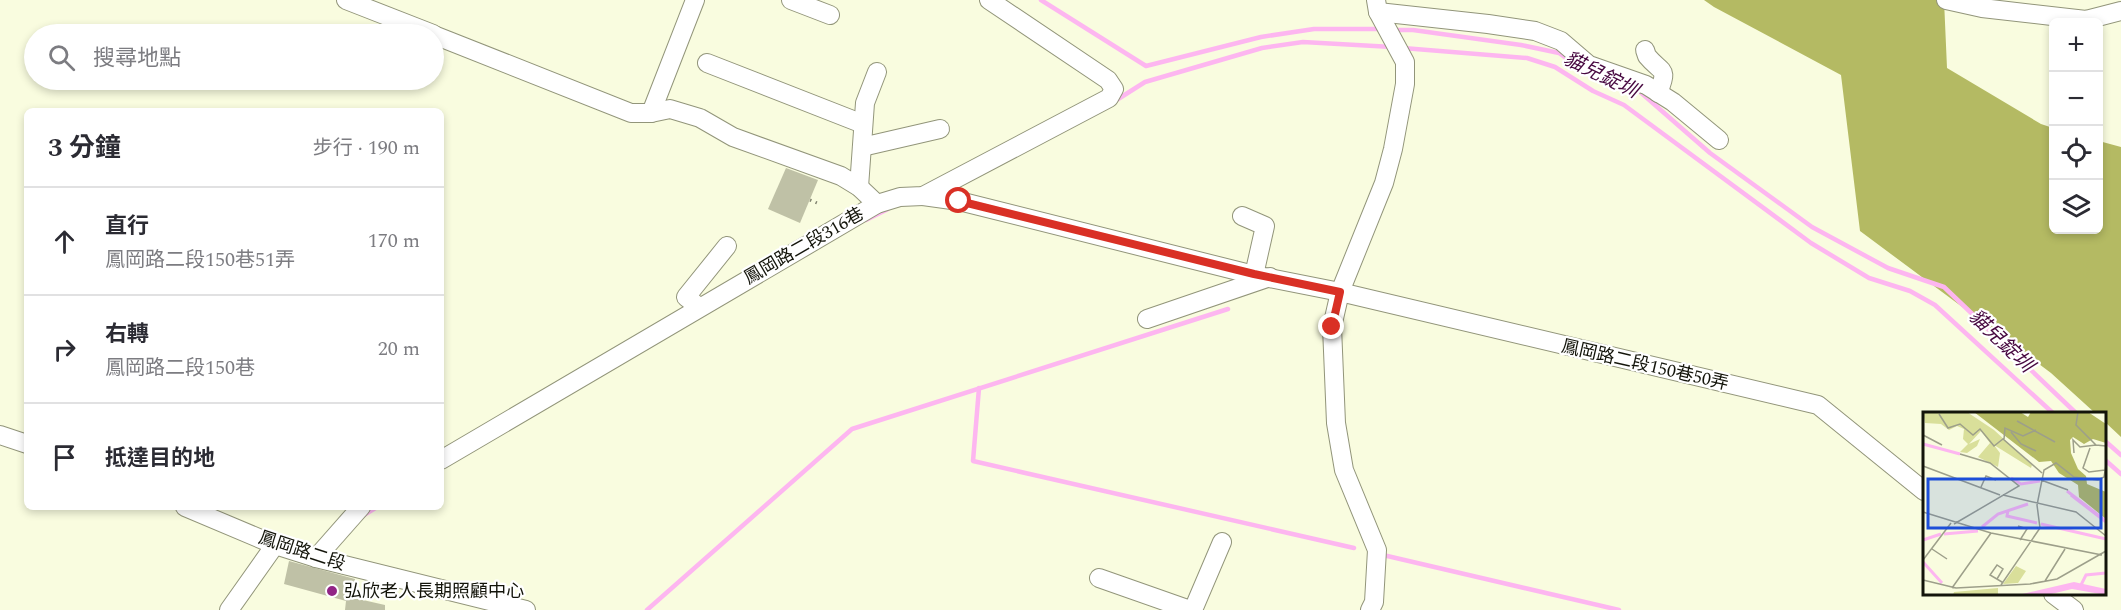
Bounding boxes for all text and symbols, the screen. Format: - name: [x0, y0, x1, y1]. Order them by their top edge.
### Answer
- map controls: [2049, 18, 2103, 234]
- button: +: [2049, 18, 2103, 72]
- search box: [24, 24, 444, 90]
- icon: search: [45, 41, 78, 74]
- text: 搜尋地點: [93, 42, 181, 75]
- water label: 貓兒錠圳: [1558, 44, 1646, 107]
- button: −: [2049, 72, 2103, 126]
- button: locate: [2049, 126, 2103, 180]
- text: 3 分鐘: [48, 128, 121, 168]
- text: 步行 · 190 m: [313, 133, 420, 163]
- button: layers: [2049, 180, 2103, 234]
- route start: [945, 187, 971, 213]
- street label: 鳳岡路二段316巷: [739, 201, 869, 291]
- text: 直行: [105, 210, 149, 243]
- icon: ahead: [48, 225, 81, 258]
- text: 170 m: [368, 226, 420, 256]
- text: 鳳岡路二段150巷51弄: [105, 245, 295, 275]
- water label: 貓兒錠圳: [1962, 302, 2042, 382]
- route end: [1318, 313, 1344, 339]
- text: 右轉: [105, 318, 149, 351]
- icon: right: [48, 333, 81, 366]
- street label: 鳳岡路二段150巷50弄: [1559, 333, 1731, 397]
- text: 20 m: [378, 334, 420, 364]
- text: 鳳岡路二段150巷: [105, 353, 255, 383]
- inset map: [1923, 412, 2106, 595]
- icon: arrive: [48, 441, 81, 474]
- text: 抵達目的地: [105, 442, 215, 475]
- street label: 鳳岡路二段: [255, 524, 349, 578]
- place label: 弘欣老人長期照顧中心: [344, 578, 524, 605]
- marker: 弘欣老人長期照顧中心: [325, 584, 339, 598]

